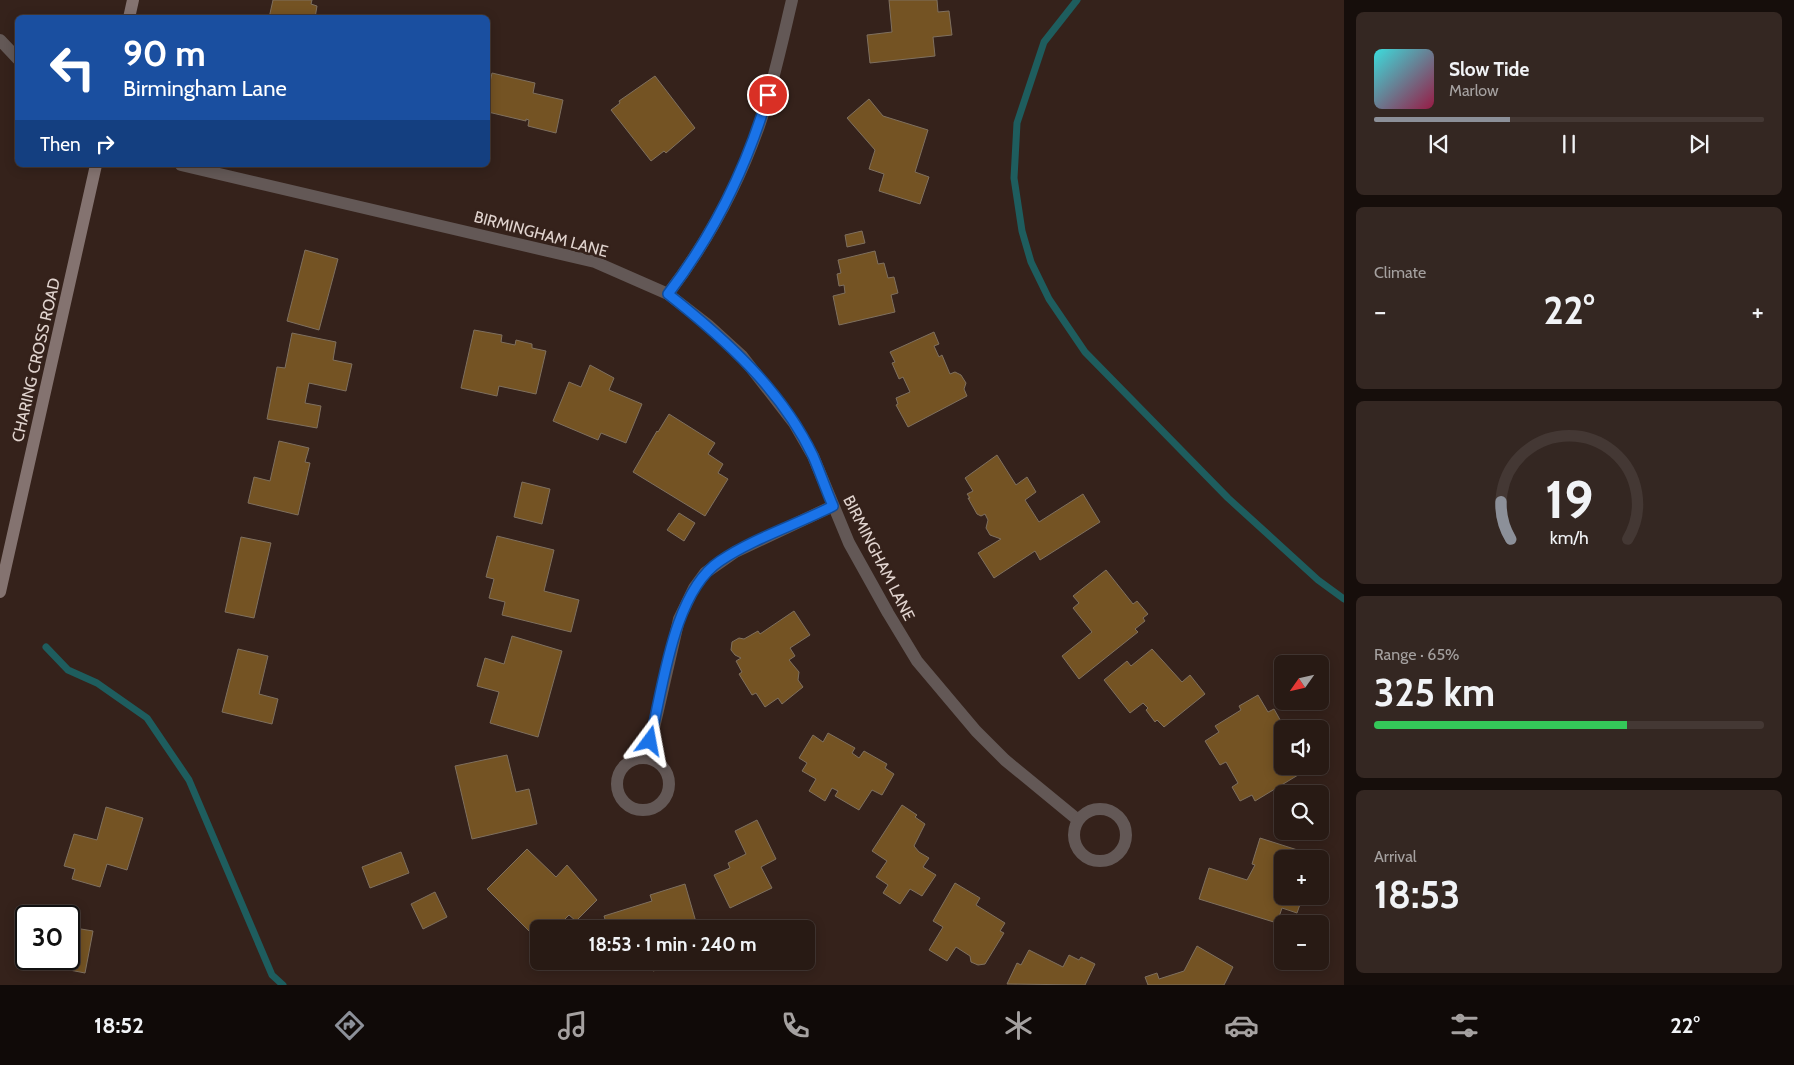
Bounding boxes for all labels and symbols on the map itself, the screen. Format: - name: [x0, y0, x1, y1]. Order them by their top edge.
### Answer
- pin: [747, 74, 789, 116]
- street label: BIRMINGHAM LANE: [472, 207, 610, 261]
- street label: CHARING CROSS ROAD: [8, 276, 64, 444]
- street label: BIRMINGHAM LANE: [839, 492, 919, 624]
- north arrow: [1274, 655, 1329, 710]
- position arrow: [623, 714, 675, 766]
- speed limit sign: 30: [15, 905, 80, 970]

